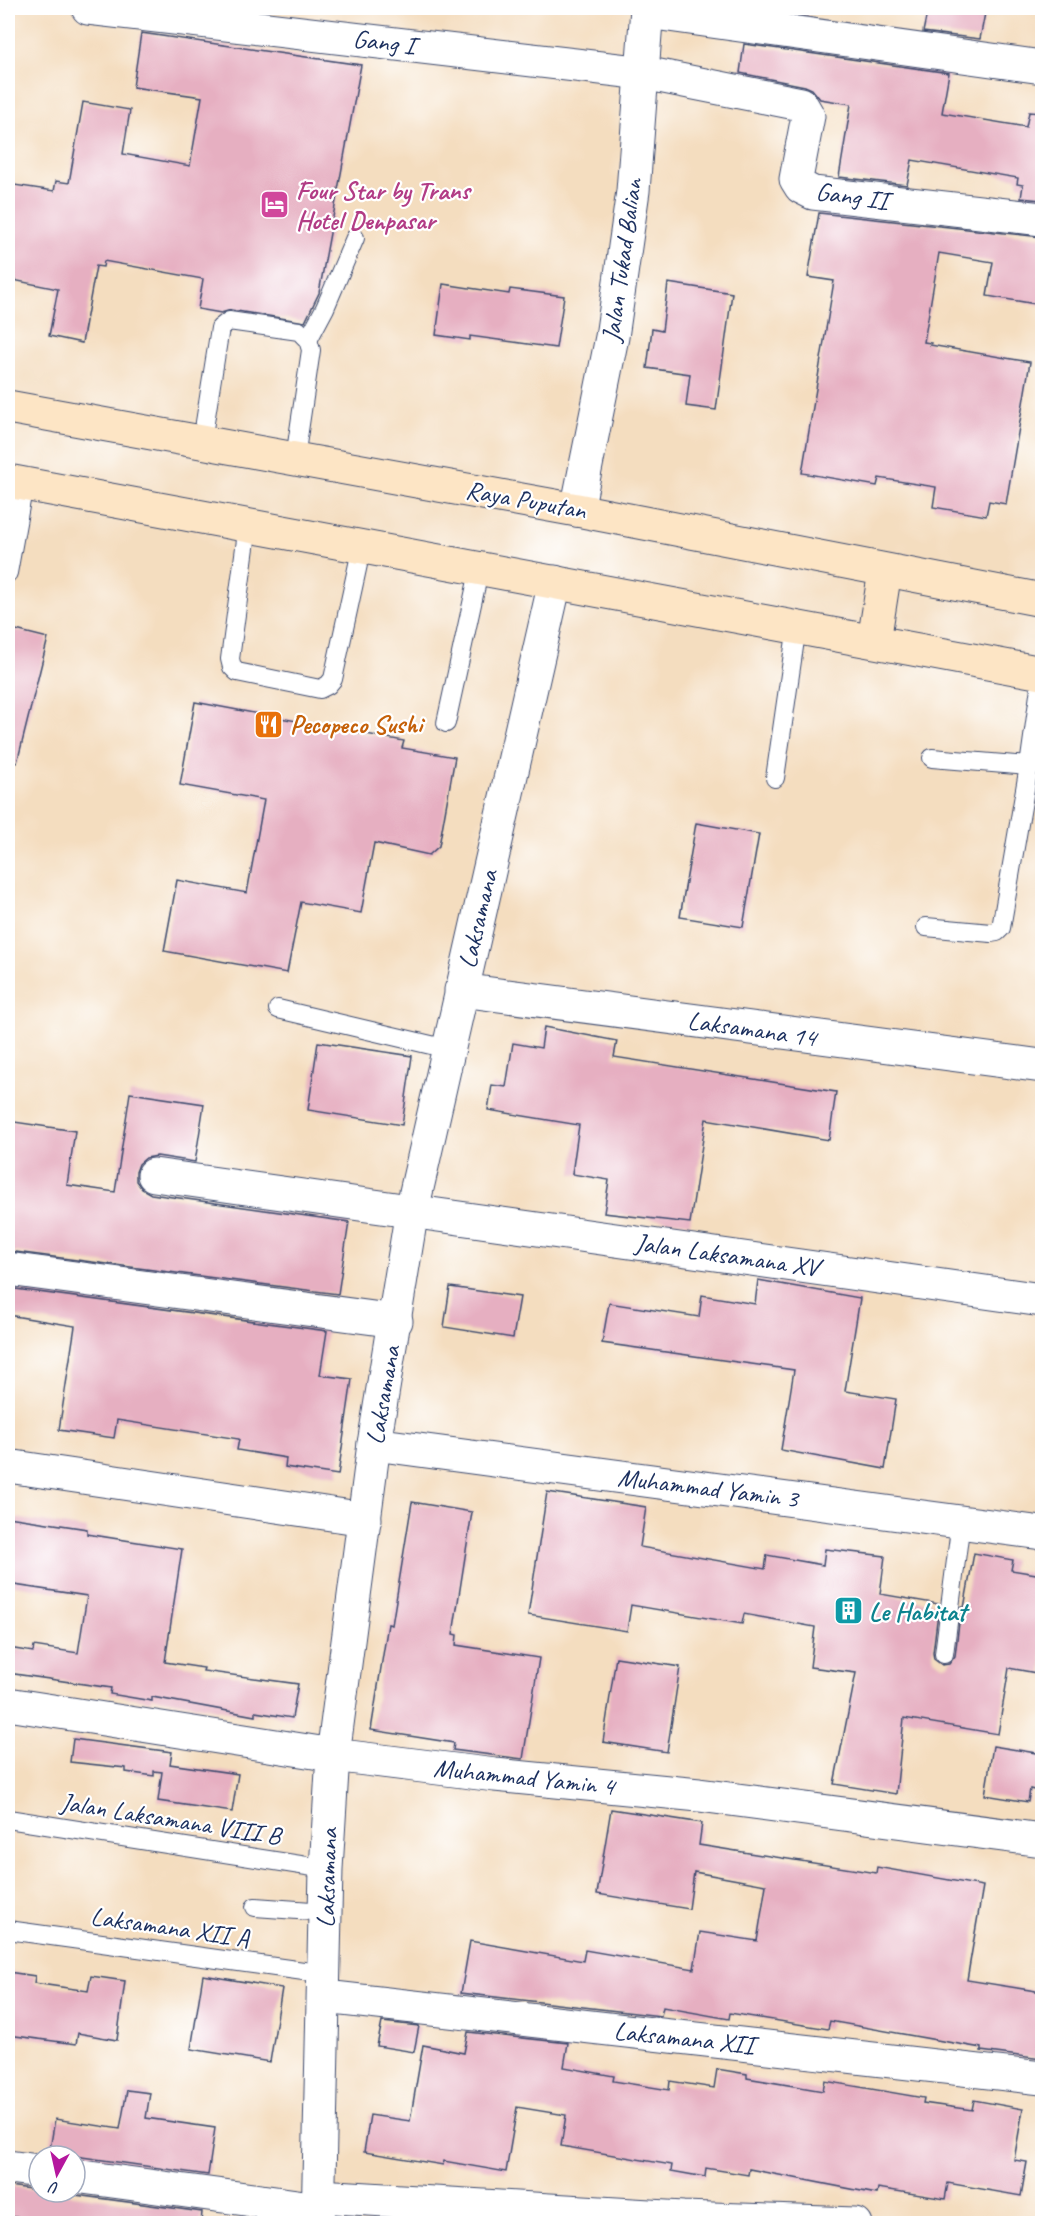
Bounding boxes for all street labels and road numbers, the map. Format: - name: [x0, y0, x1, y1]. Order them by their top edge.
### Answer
- street label: Gang I: [351, 22, 422, 63]
- street label: Jalan Tukad Balian: [594, 175, 650, 346]
- street label: Gang II: [814, 175, 896, 218]
- street label: Raya Puputan: [463, 473, 590, 527]
- street label: Laksamana: [451, 865, 506, 971]
- street label: Laksamana 14: [686, 1004, 821, 1055]
- street label: Jalan Laksamana XV: [631, 1226, 826, 1285]
- street label: Laksamana: [358, 1342, 408, 1447]
- street label: Muhammad Yamin 3: [616, 1461, 802, 1516]
- street label: Muhammad Yamin 4: [432, 1751, 618, 1803]
- street label: Jalan Laksamana VIII B: [57, 1785, 285, 1853]
- street label: Laksamana: [309, 1826, 345, 1928]
- street label: Laksamana XII A: [89, 1900, 252, 1955]
- street label: Laksamana XII: [612, 2014, 761, 2062]

